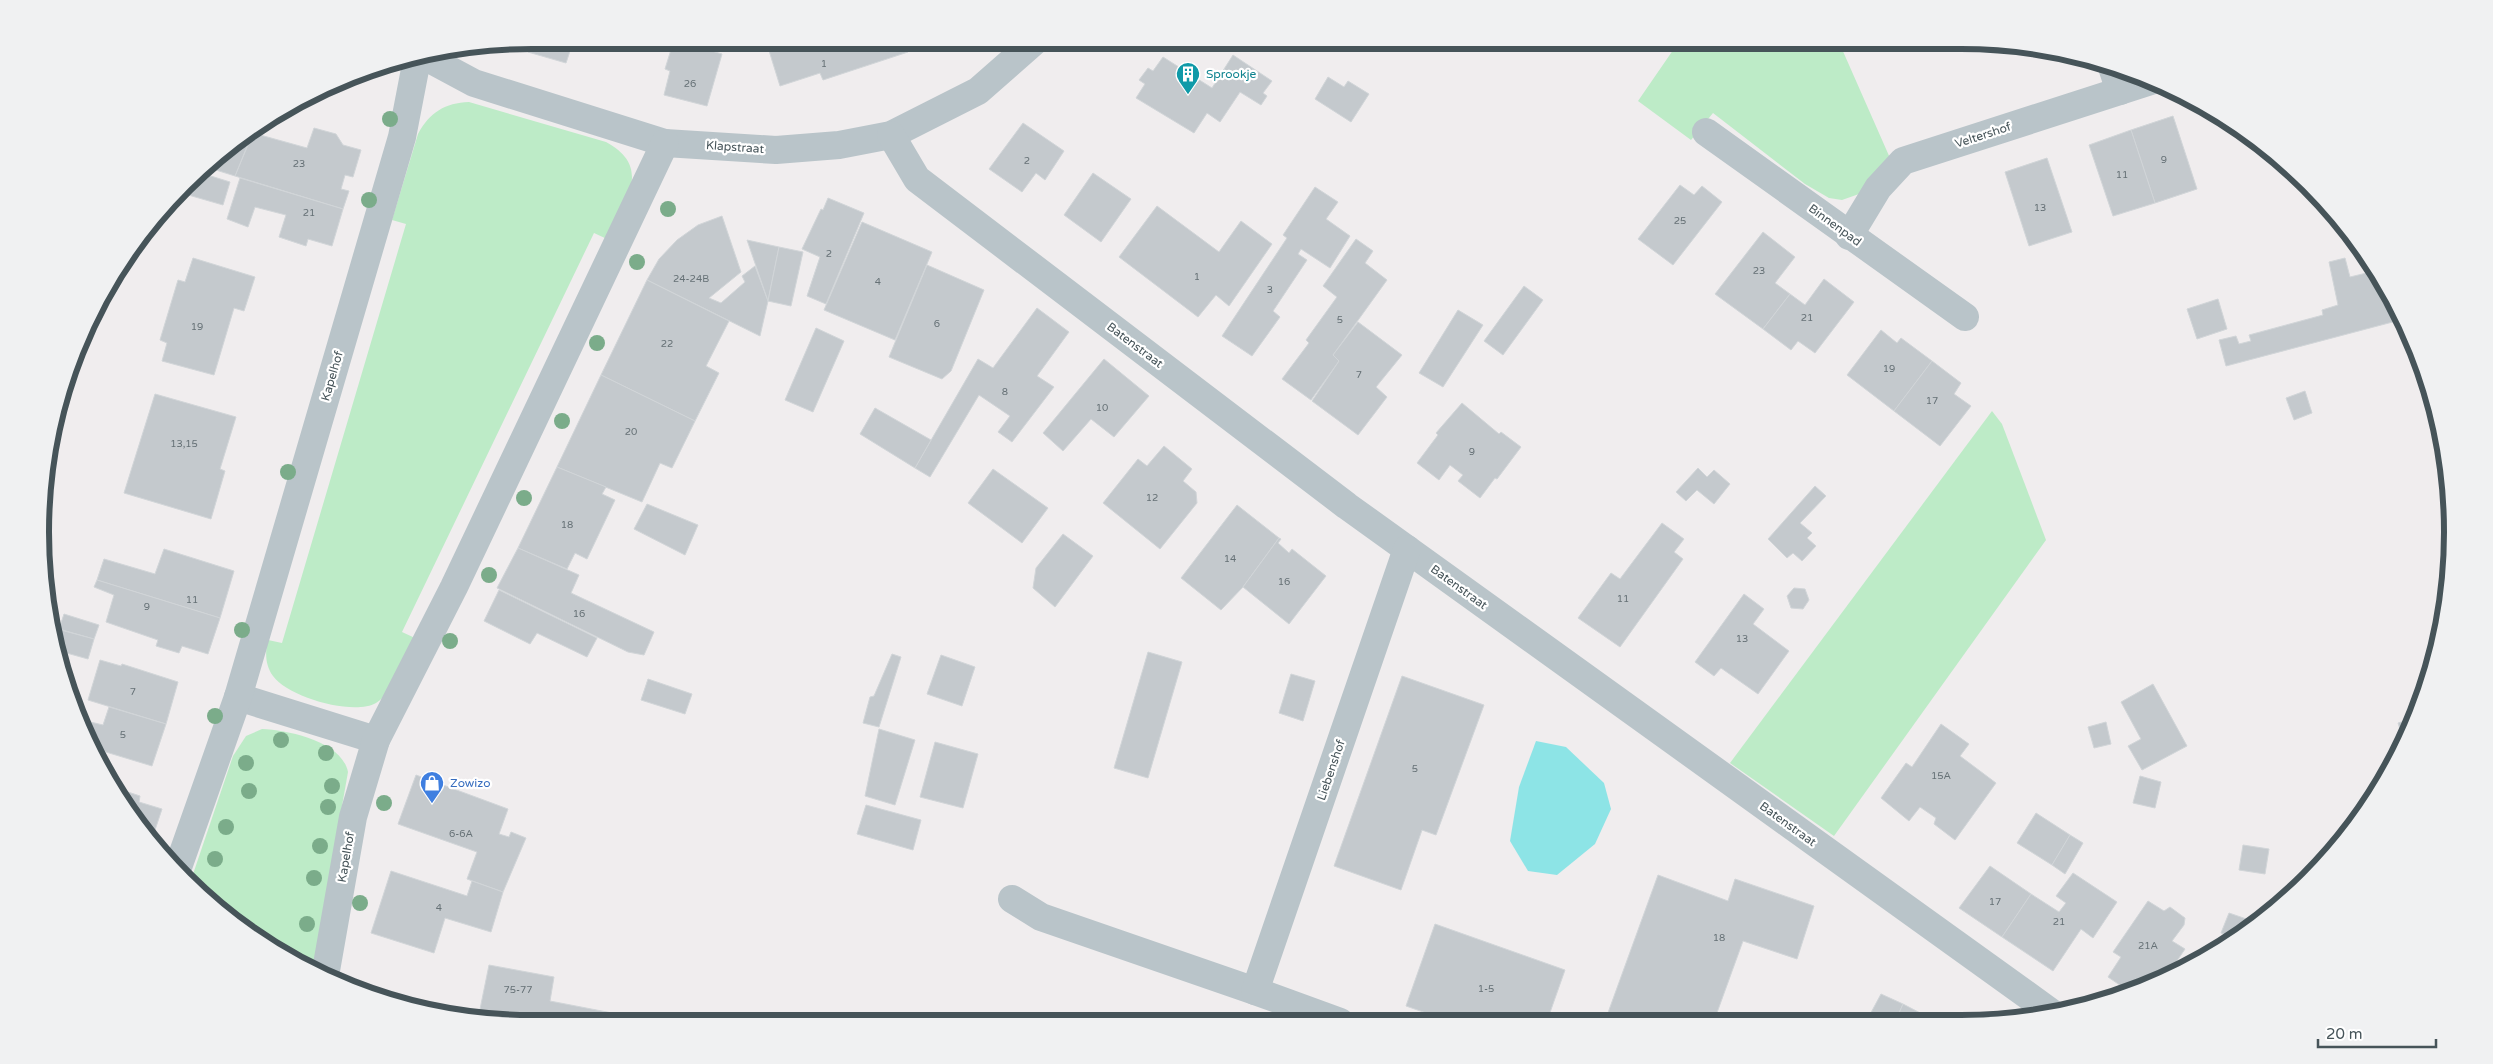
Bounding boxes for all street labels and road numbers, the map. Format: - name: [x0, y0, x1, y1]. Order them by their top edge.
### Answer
- street label: Veltershof: [1953, 119, 2013, 151]
- street label: Klapstraat: [705, 138, 765, 156]
- street label: Binnenpad: [1806, 201, 1864, 249]
- street label: Batenstraat: [1104, 319, 1166, 371]
- street label: Kapelhof: [318, 349, 346, 403]
- street label: Batenstraat: [1428, 562, 1490, 612]
- street label: Liebenshof: [1314, 737, 1348, 802]
- street label: Batenstraat: [1757, 799, 1819, 849]
- street label: Kapelhof: [335, 830, 357, 883]

